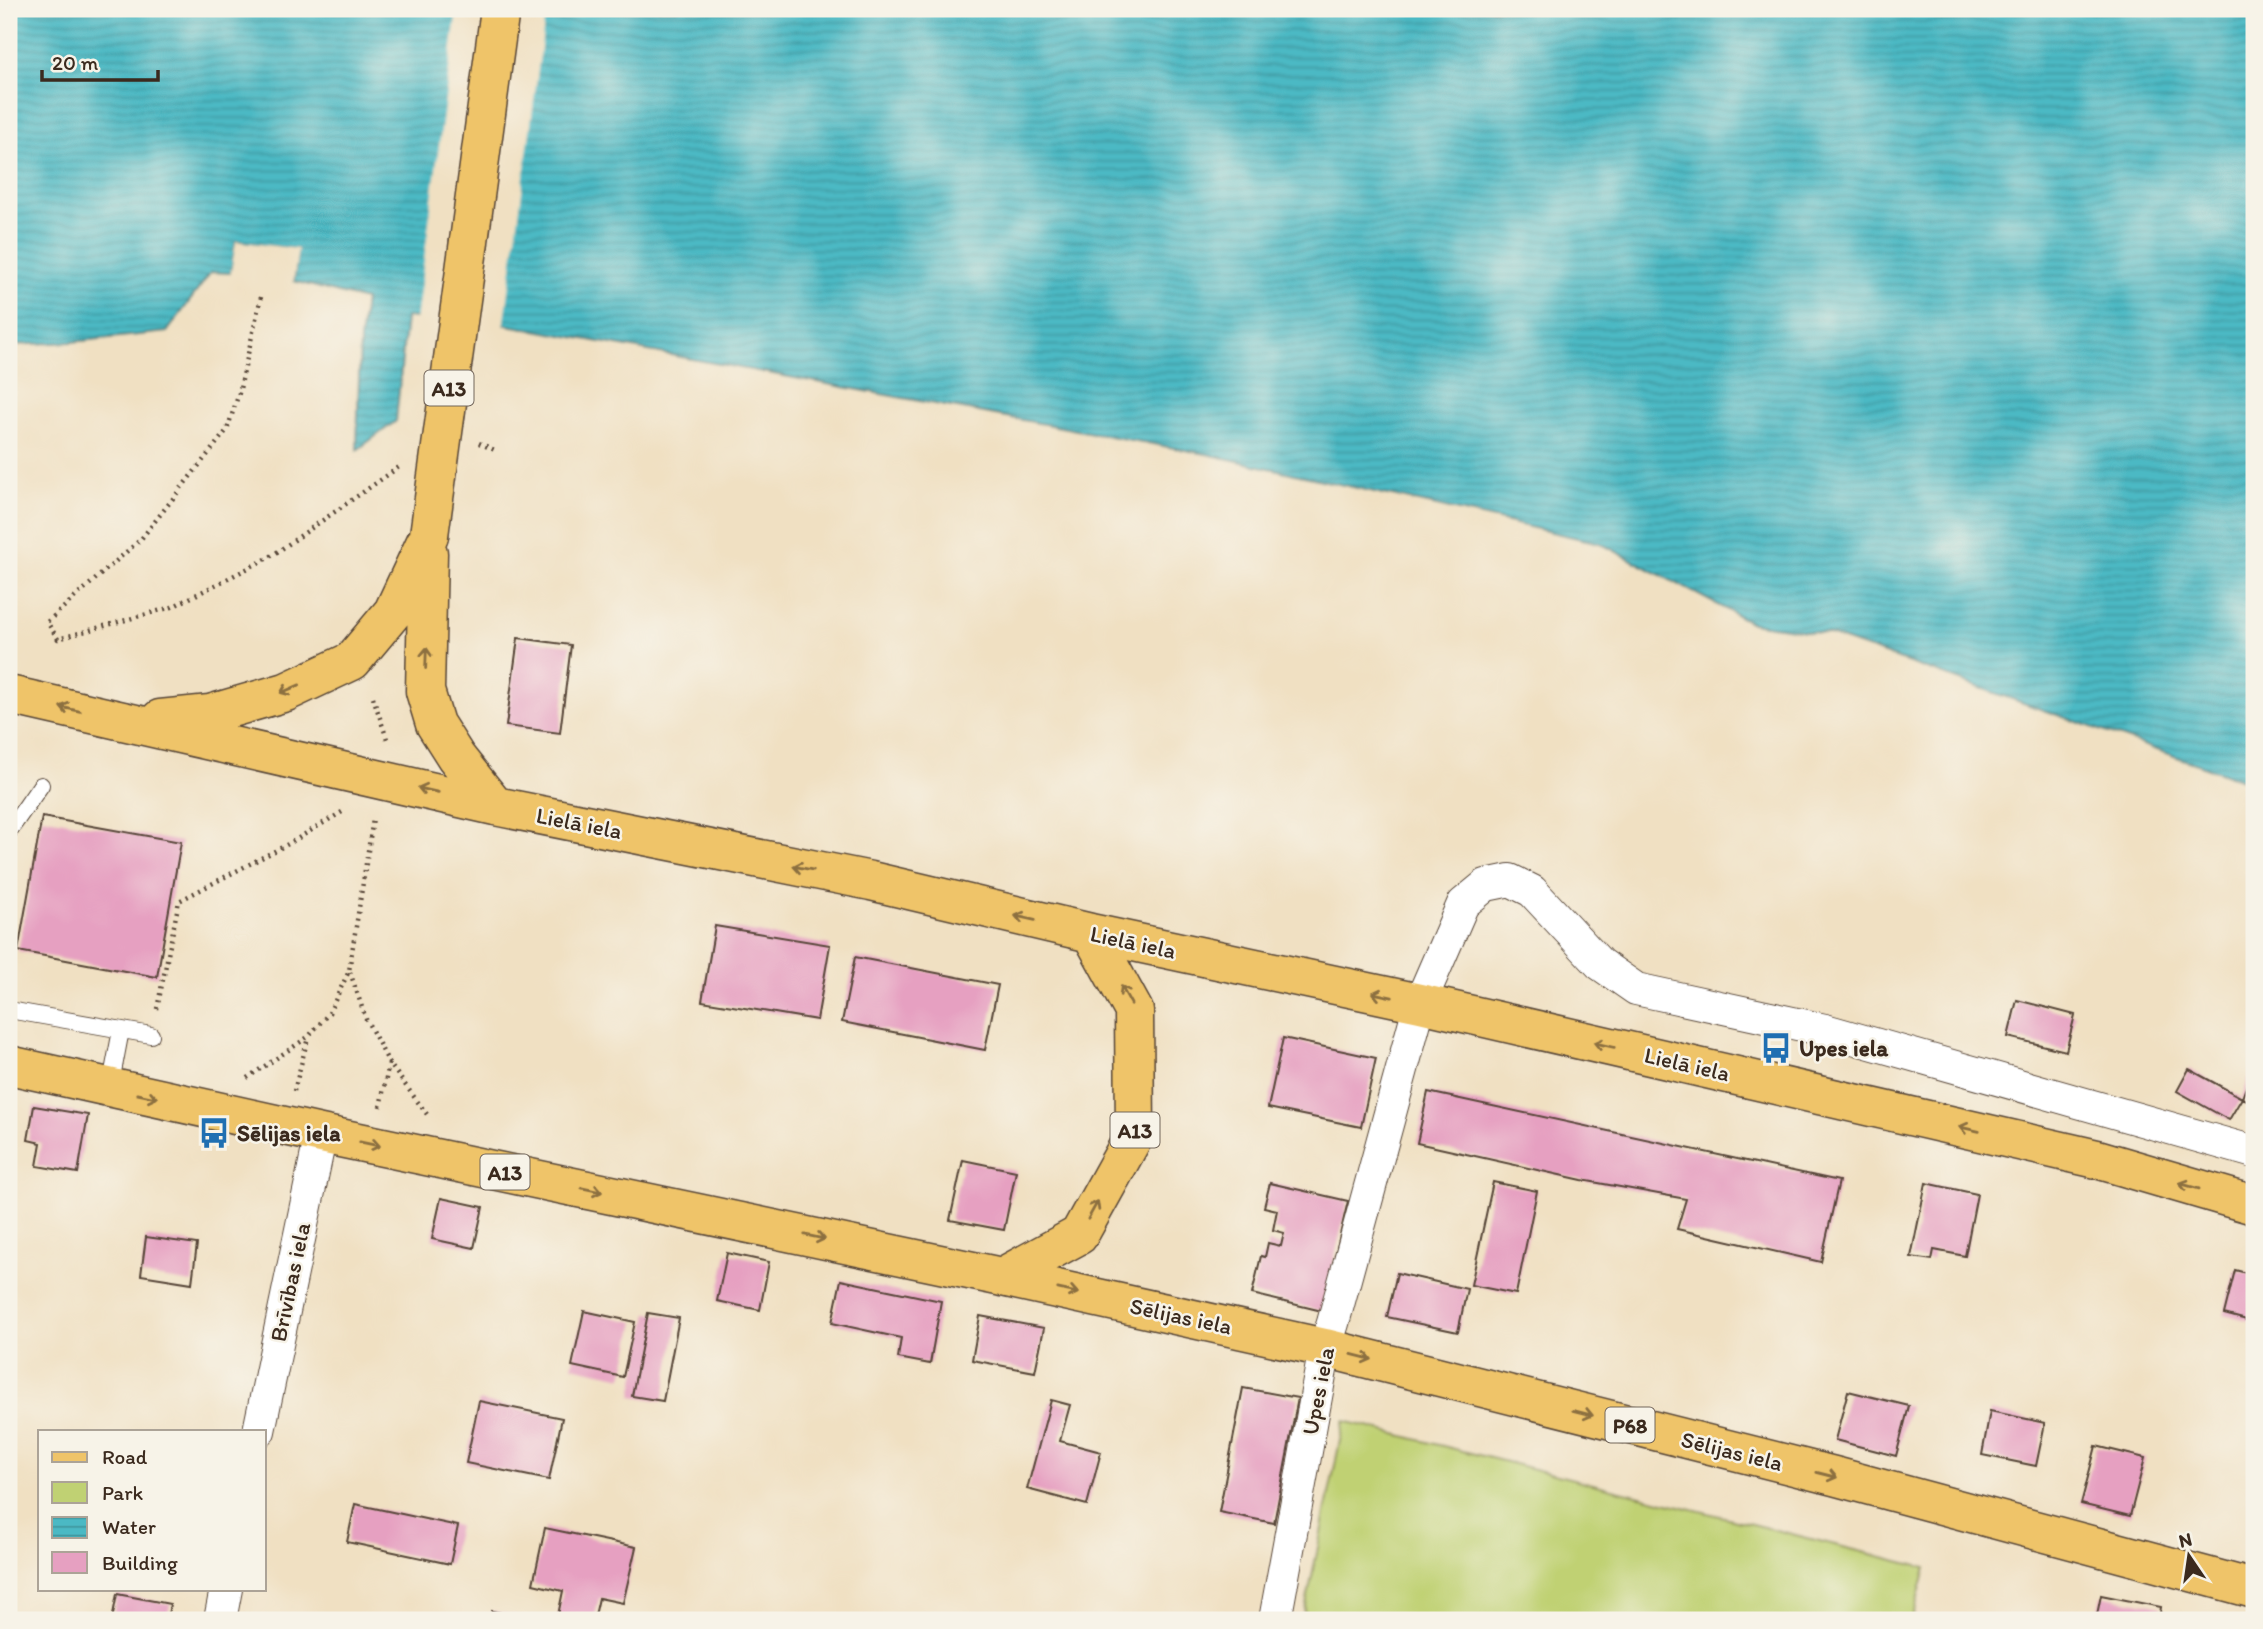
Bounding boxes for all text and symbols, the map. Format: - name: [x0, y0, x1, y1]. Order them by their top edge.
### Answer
- scale bar: [42, 38, 158, 82]
- text: 20 m: [52, 50, 99, 75]
- road number: A13: [424, 370, 474, 406]
- one-way arrow: [419, 647, 432, 670]
- one-way arrow: [280, 683, 302, 696]
- one-way arrow: [59, 702, 82, 715]
- one-way arrow: [417, 783, 440, 796]
- street label: Lielā iela: [534, 801, 624, 845]
- one-way arrow: [792, 860, 815, 874]
- one-way arrow: [1014, 910, 1037, 924]
- street label: Lielā iela: [1088, 919, 1178, 965]
- one-way arrow: [1119, 985, 1132, 1006]
- one-way arrow: [1371, 987, 1394, 1001]
- bus stop icon: Upes iela: [1759, 1031, 1793, 1065]
- place label: Upes iela: [1799, 1034, 1889, 1062]
- one-way arrow: [1593, 1038, 1616, 1051]
- street label: Lielā iela: [1642, 1041, 1732, 1087]
- one-way arrow: [135, 1089, 158, 1103]
- road number: A13: [1110, 1112, 1160, 1148]
- bus stop icon: Sēlijas iela: [197, 1116, 231, 1150]
- place label: Sēlijas iela: [237, 1119, 341, 1147]
- one-way arrow: [1958, 1122, 1981, 1135]
- one-way arrow: [358, 1137, 381, 1151]
- road number: A13: [480, 1154, 530, 1190]
- one-way arrow: [2178, 1178, 2200, 1191]
- one-way arrow: [580, 1184, 603, 1198]
- one-way arrow: [1086, 1200, 1100, 1220]
- street label: Brīvības iela: [264, 1220, 316, 1344]
- one-way arrow: [803, 1231, 826, 1245]
- one-way arrow: [1056, 1285, 1079, 1299]
- street label: Sēlijas iela: [1127, 1292, 1235, 1340]
- street label: Upes iela: [1296, 1345, 1340, 1437]
- one-way arrow: [1350, 1351, 1373, 1364]
- one-way arrow: [1571, 1407, 1593, 1420]
- road number: P68: [1606, 1408, 1654, 1442]
- street label: Sēlijas iela: [1678, 1425, 1786, 1477]
- legend: [38, 1430, 266, 1590]
- text: Road: [102, 1444, 148, 1469]
- one-way arrow: [1815, 1469, 1838, 1482]
- text: Park: [102, 1480, 144, 1505]
- text: Water: [102, 1514, 156, 1539]
- north arrow: [2154, 1520, 2224, 1590]
- text: N: [2176, 1527, 2194, 1553]
- text: Building: [102, 1550, 178, 1575]

